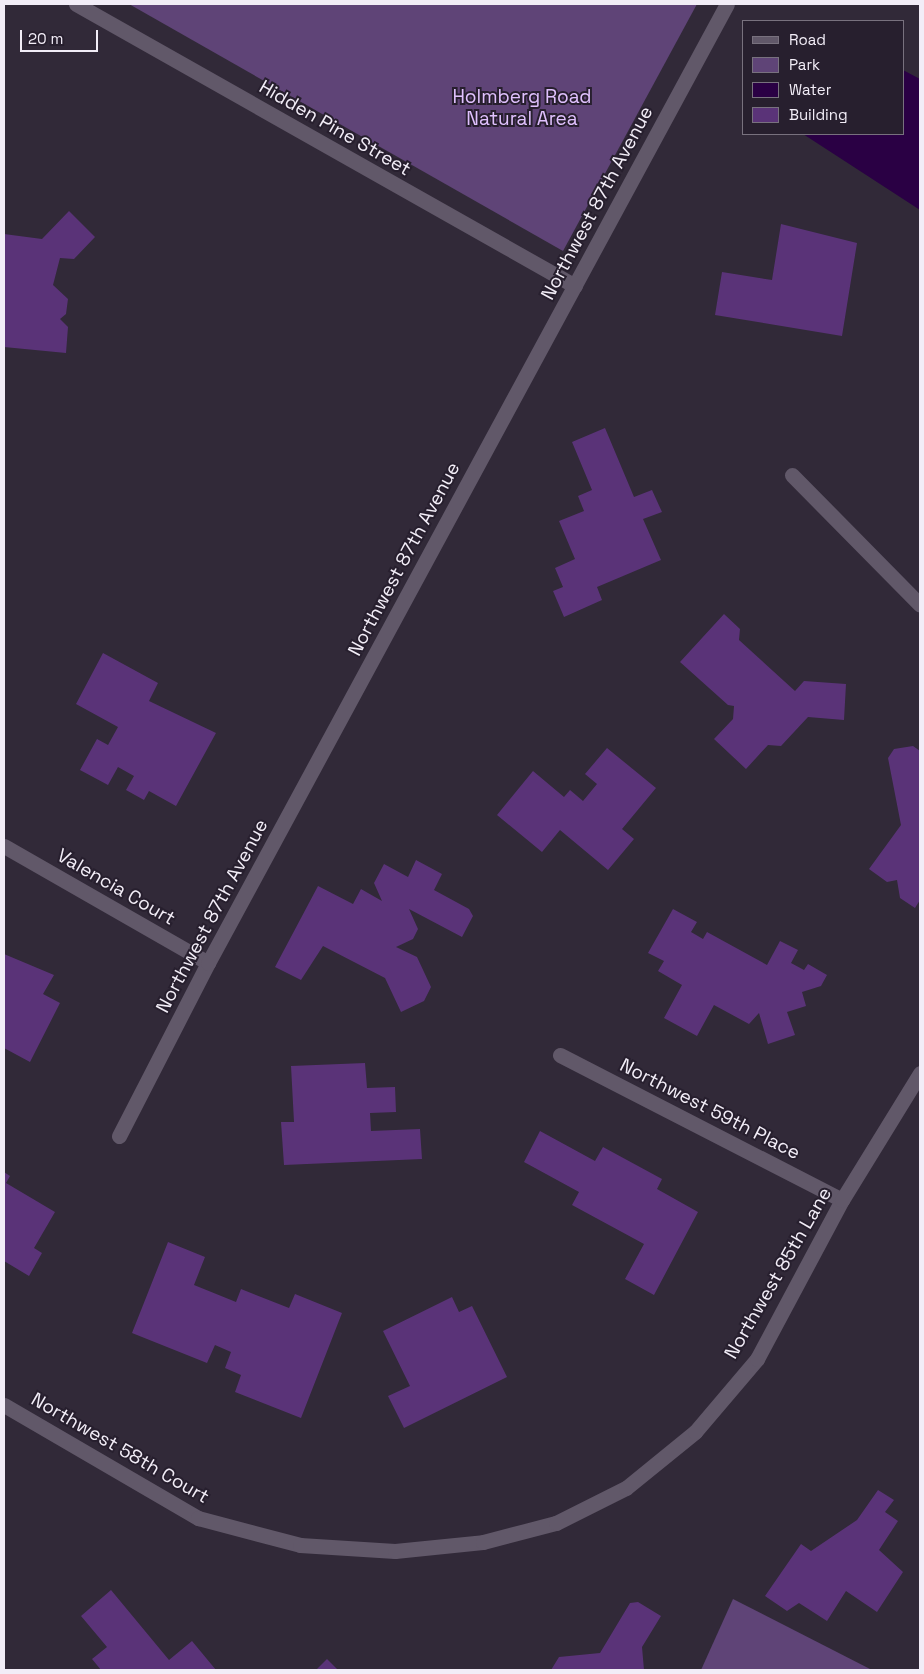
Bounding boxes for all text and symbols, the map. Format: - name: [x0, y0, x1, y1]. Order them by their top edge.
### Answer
- scale bar: [22, 20, 100, 52]
- legend: [742, 20, 904, 135]
- text: 20 m: [28, 29, 63, 48]
- text: Road: [789, 30, 826, 49]
- text: Park: [789, 55, 820, 74]
- street label: Hidden Pine Street: [255, 75, 415, 181]
- text: Water: [789, 80, 831, 99]
- park label: Holmberg Road Natural Area: [452, 86, 592, 130]
- street label: Northwest 87th Avenue: [536, 102, 658, 304]
- text: Building: [789, 105, 848, 124]
- street label: Northwest 87th Avenue: [343, 458, 465, 660]
- street label: Northwest 87th Avenue: [151, 815, 273, 1017]
- street label: Valencia Court: [53, 844, 179, 930]
- street label: Northwest 59th Place: [616, 1054, 804, 1164]
- street label: Northwest 85th Lane: [720, 1183, 836, 1363]
- street label: Northwest 58th Court: [27, 1388, 213, 1508]

